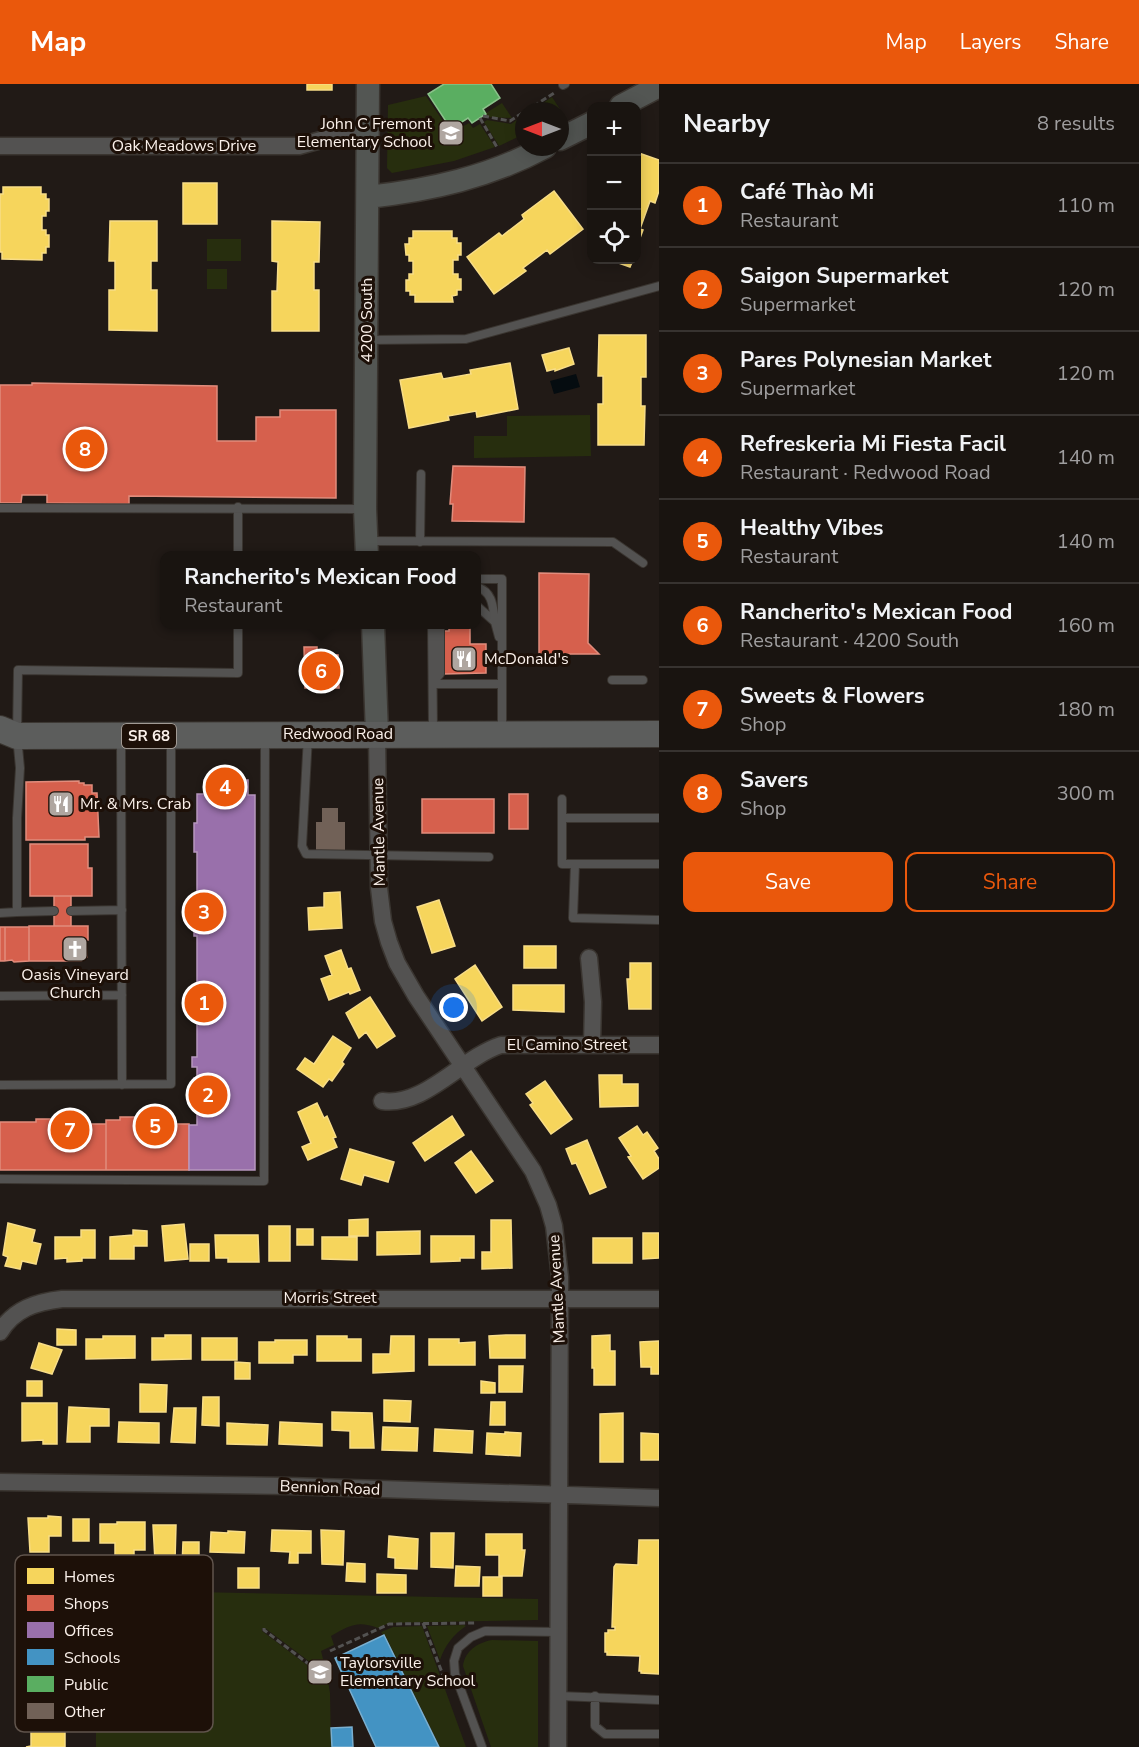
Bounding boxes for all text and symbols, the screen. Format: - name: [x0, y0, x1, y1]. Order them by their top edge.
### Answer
- text: Map: [30, 23, 86, 61]
- text: Map: [885, 28, 927, 56]
- text: Layers: [960, 28, 1021, 56]
- text: Share: [1054, 28, 1109, 56]
- north arrow: [515, 102, 569, 156]
- map controls: [587, 102, 641, 264]
- button: +: [587, 102, 641, 156]
- text: Nearby: [683, 106, 770, 141]
- text: 8 results: [1037, 110, 1115, 137]
- place label: John C Fremont Elementary School: [297, 113, 432, 153]
- school or university icon: John C Fremont Elementary School: [436, 118, 466, 148]
- street label: Oak Meadows Drive: [112, 135, 256, 157]
- button: −: [587, 156, 641, 210]
- text: Café Thào Mi: [740, 177, 874, 207]
- text: 1: [697, 192, 709, 219]
- text: 110 m: [1057, 192, 1115, 219]
- text: Restaurant: [740, 207, 838, 234]
- button: locate: [587, 210, 641, 264]
- text: Saigon Supermarket: [740, 261, 949, 291]
- text: 2: [697, 276, 709, 303]
- text: 120 m: [1057, 276, 1115, 303]
- street label: 4200 South: [356, 278, 378, 362]
- text: Supermarket: [740, 291, 855, 318]
- text: Pares Polynesian Market: [740, 345, 991, 375]
- text: 3: [697, 360, 709, 387]
- text: 120 m: [1057, 360, 1115, 387]
- text: Supermarket: [740, 375, 855, 402]
- pin: 8: [66, 426, 104, 472]
- text: Refreskeria Mi Fiesta Facil: [740, 429, 1006, 459]
- text: 4: [697, 444, 709, 471]
- text: 140 m: [1057, 444, 1115, 471]
- text: Restaurant · Redwood Road: [740, 459, 991, 486]
- text: Healthy Vibes: [740, 513, 884, 543]
- text: 5: [697, 528, 709, 555]
- text: 140 m: [1057, 528, 1115, 555]
- text: Restaurant: [740, 543, 838, 570]
- popup: [160, 551, 481, 629]
- text: Rancherito's Mexican Food: [184, 562, 457, 592]
- text: Restaurant: [184, 592, 282, 619]
- text: Rancherito's Mexican Food: [740, 597, 1013, 627]
- text: 6: [697, 612, 709, 639]
- text: 160 m: [1057, 612, 1115, 639]
- text: Restaurant · 4200 South: [740, 627, 959, 654]
- restaurant icon: McDonald's: [449, 644, 479, 674]
- pin: 6: [302, 648, 340, 694]
- place label: McDonald's: [484, 648, 569, 670]
- text: Sweets & Flowers: [740, 681, 925, 711]
- text: 7: [697, 696, 709, 723]
- text: 180 m: [1057, 696, 1115, 723]
- text: Shop: [740, 711, 786, 738]
- street label: Redwood Road: [283, 723, 393, 745]
- road number: SR 68: [122, 724, 176, 748]
- pin: 4: [206, 764, 244, 810]
- text: Savers: [740, 765, 808, 795]
- street label: Mantle Avenue: [367, 778, 391, 886]
- text: 8: [697, 780, 709, 807]
- text: 300 m: [1057, 780, 1115, 807]
- restaurant icon: Mr. & Mrs. Crab: [46, 789, 76, 819]
- place label: Mr. & Mrs. Crab: [80, 793, 191, 815]
- text: Shop: [740, 795, 786, 822]
- button: Save: [683, 852, 893, 912]
- button: Share: [905, 852, 1115, 912]
- pin: 3: [184, 890, 224, 934]
- church icon: Oasis Vineyard Church: [60, 934, 90, 964]
- place label: Oasis Vineyard Church: [21, 964, 129, 1004]
- pin: 1: [184, 980, 224, 1026]
- your location: [439, 993, 468, 1022]
- street label: El Camino Street: [507, 1034, 628, 1056]
- pin: 2: [188, 1072, 228, 1118]
- pin: 5: [136, 1104, 174, 1148]
- pin: 7: [50, 1108, 90, 1152]
- street label: Mantle Avenue: [543, 1234, 571, 1344]
- street label: Morris Street: [283, 1287, 377, 1309]
- street label: Bennion Road: [279, 1475, 381, 1501]
- legend: [15, 1555, 213, 1732]
- text: Homes: [64, 1566, 115, 1588]
- text: Shops: [64, 1593, 109, 1615]
- text: Offices: [64, 1620, 114, 1642]
- text: Schools: [64, 1647, 120, 1669]
- place label: Taylorsville Elementary School: [340, 1652, 476, 1692]
- school or university icon: Taylorsville Elementary School: [305, 1657, 335, 1687]
- text: Public: [64, 1674, 109, 1696]
- text: Other: [64, 1701, 105, 1723]

